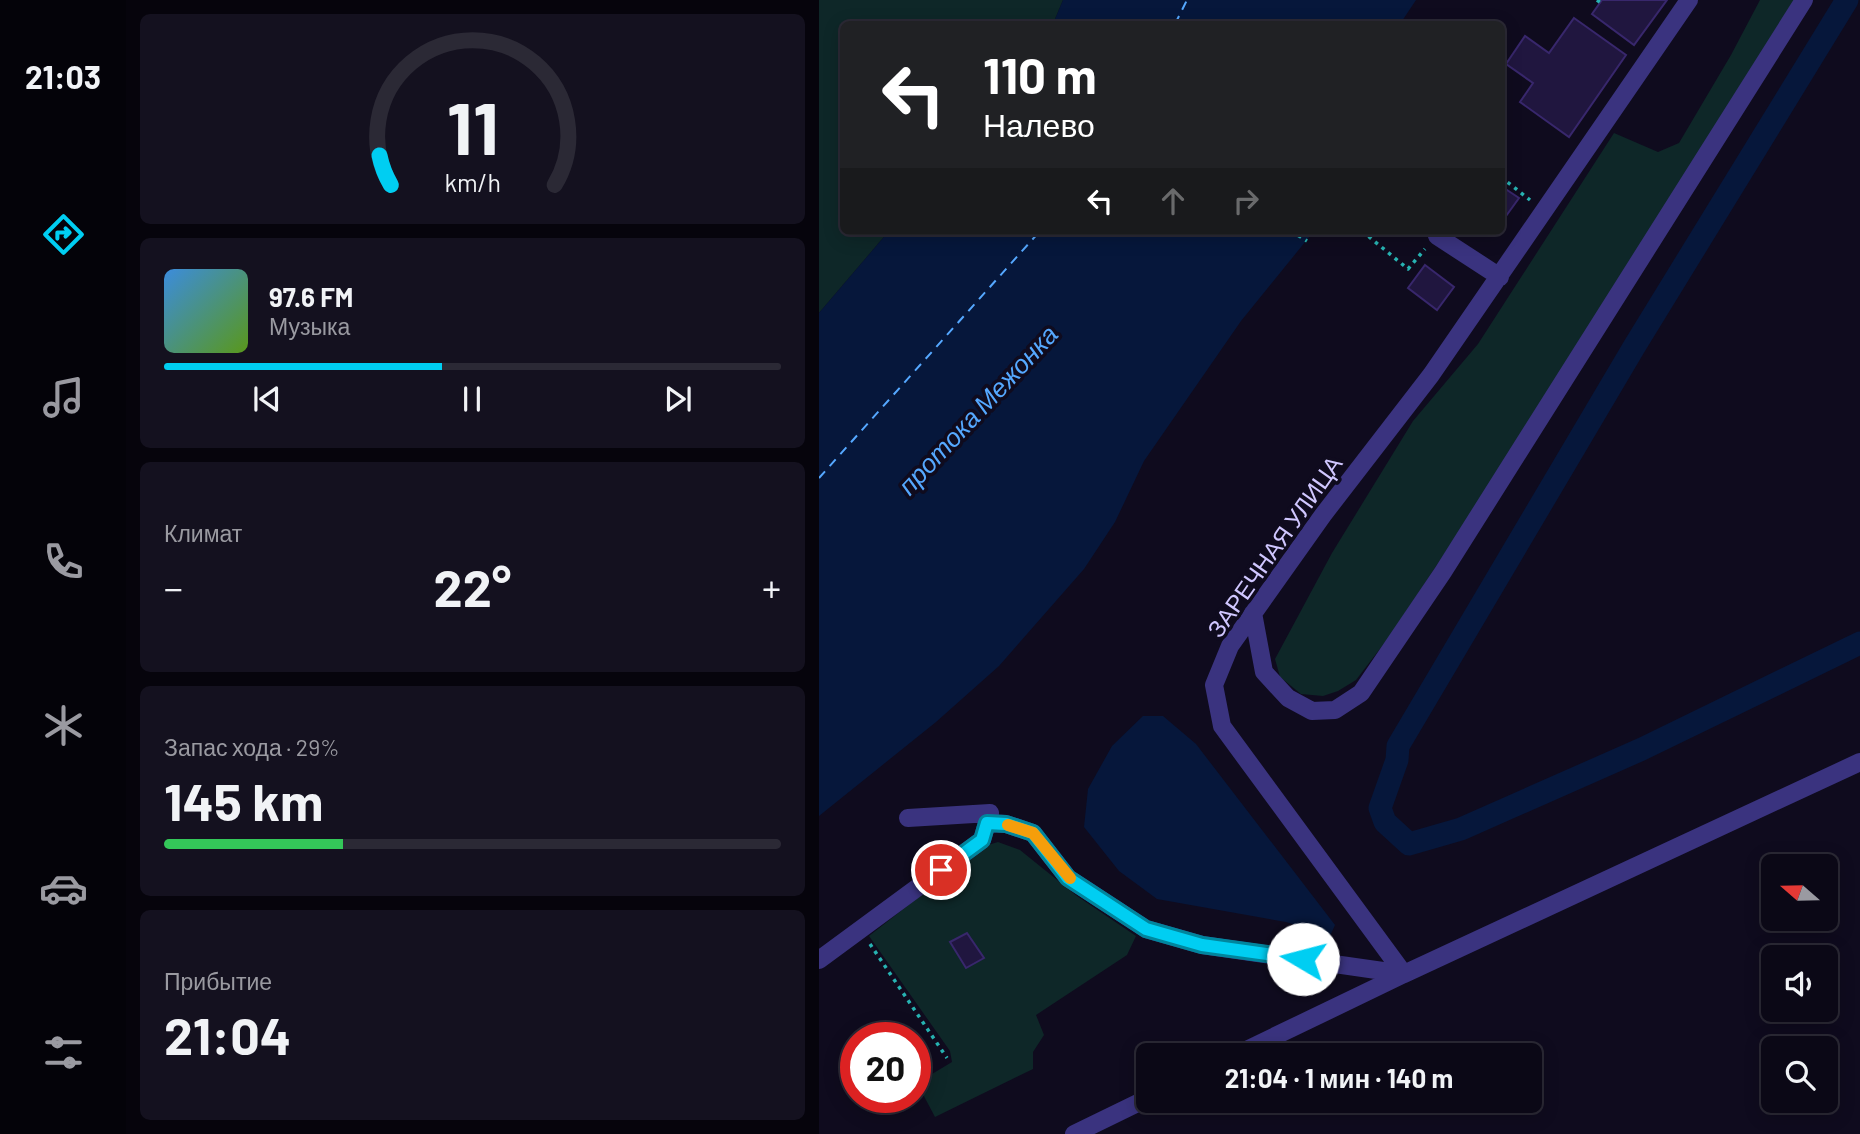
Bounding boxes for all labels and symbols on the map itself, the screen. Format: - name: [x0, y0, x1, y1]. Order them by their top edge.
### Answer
- water label: протока Межонка: [891, 318, 1063, 500]
- street label: ЗАРЕЧНАЯ УЛИЦА: [1200, 450, 1348, 642]
- pin: [911, 840, 971, 900]
- north arrow: [1761, 854, 1837, 931]
- position arrow: [1266, 922, 1340, 996]
- speed limit sign: 20: [840, 1022, 931, 1113]

